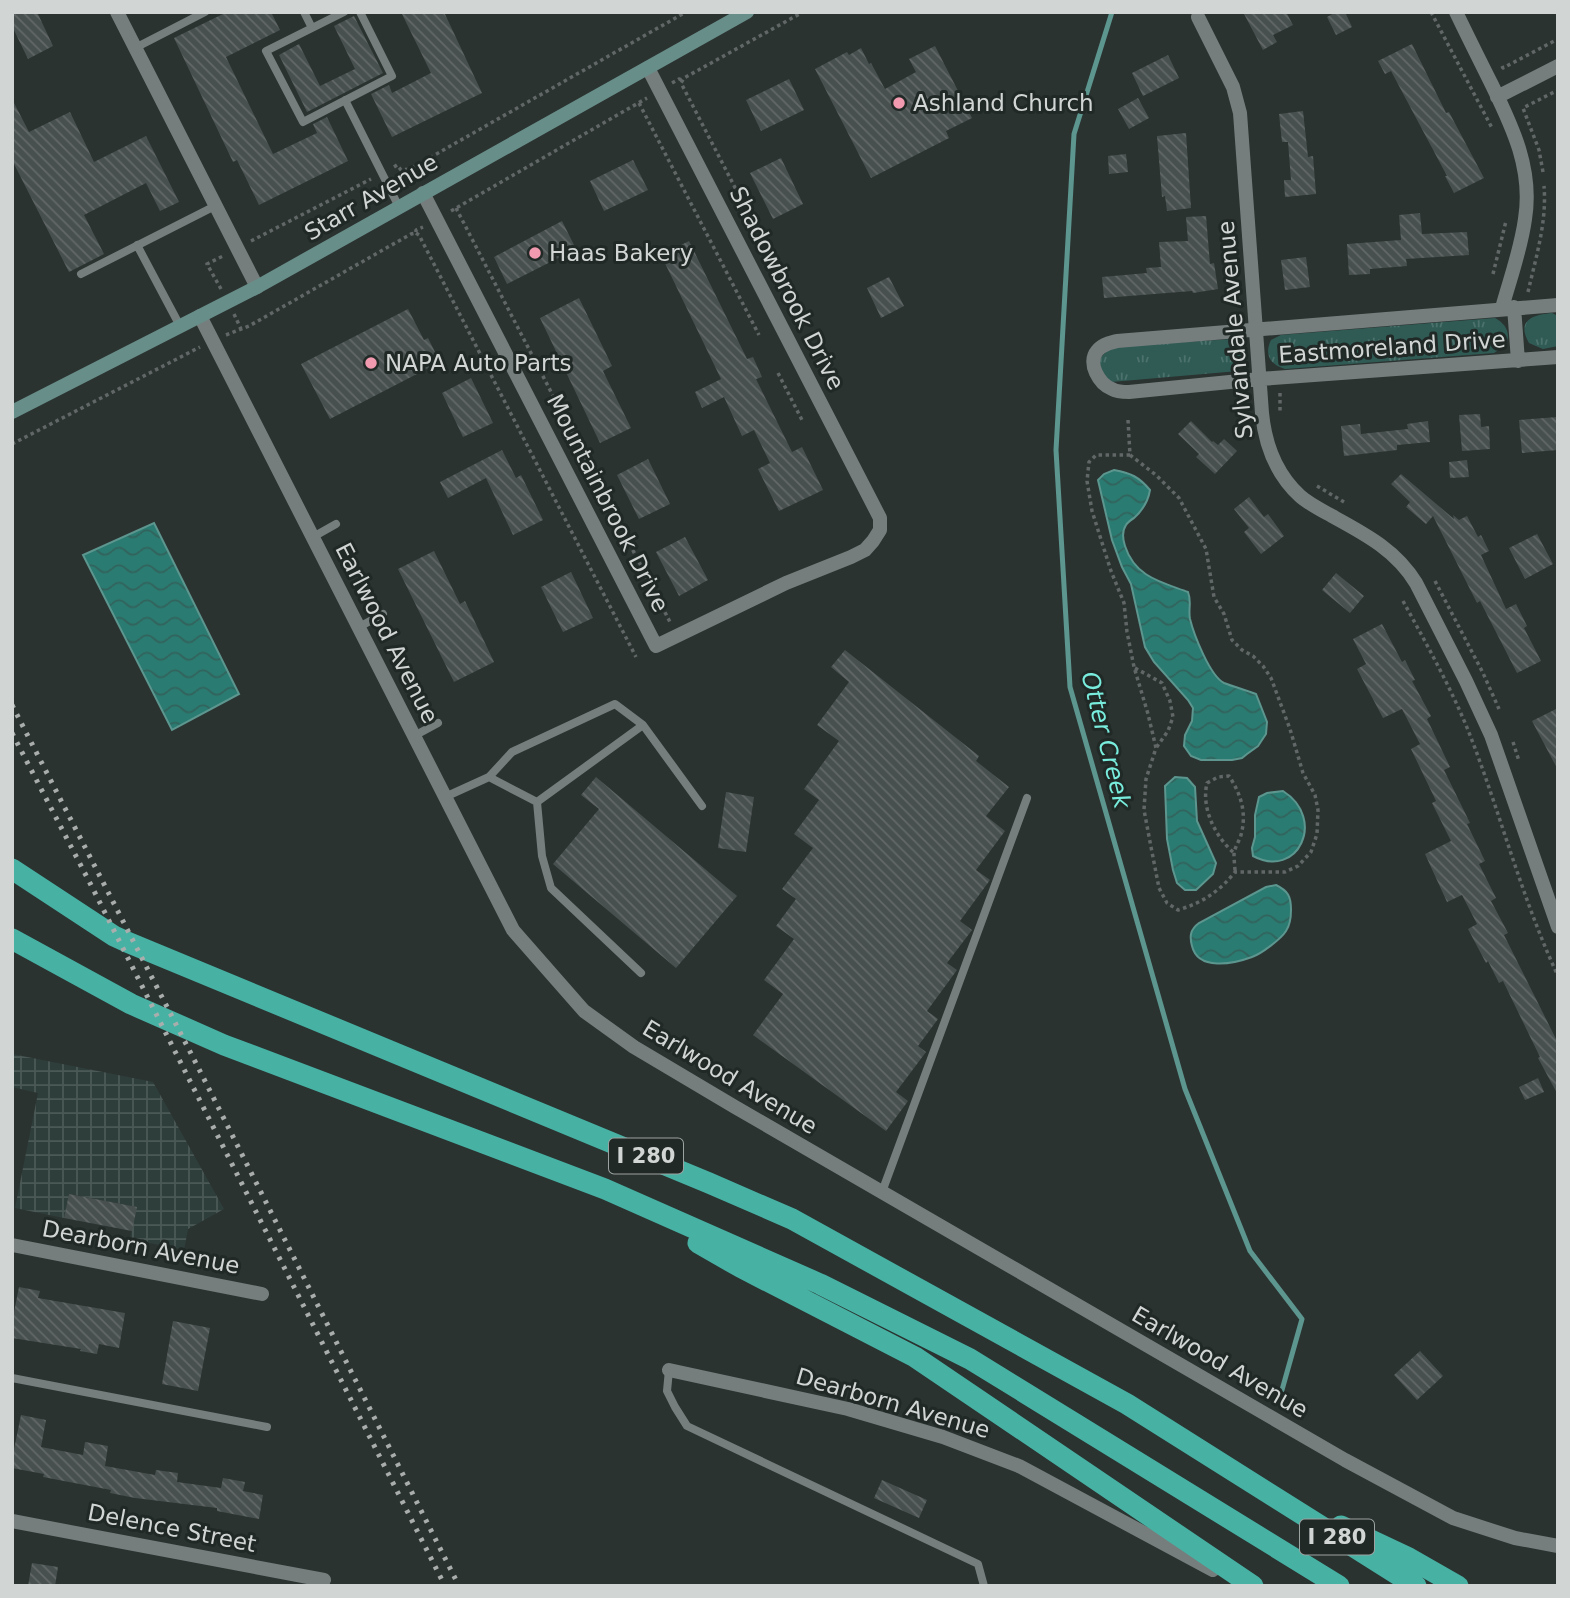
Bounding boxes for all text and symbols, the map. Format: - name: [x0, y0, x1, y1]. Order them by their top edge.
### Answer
- place label: Ashland Church: [913, 90, 1094, 116]
- marker: Ashland Church: [891, 95, 907, 111]
- street label: Starr Avenue: [300, 148, 442, 246]
- street label: Shadowbrook Drive: [724, 182, 850, 394]
- street label: Sylvandale Avenue: [1213, 220, 1257, 440]
- place label: Haas Bakery: [549, 240, 693, 266]
- marker: Haas Bakery: [527, 245, 543, 261]
- street label: Eastmoreland Drive: [1278, 326, 1506, 368]
- place label: NAPA Auto Parts: [385, 350, 571, 376]
- marker: NAPA Auto Parts: [363, 355, 379, 371]
- street label: Mountainbrook Drive: [542, 390, 674, 616]
- street label: Earlwood Avenue: [330, 539, 444, 727]
- water label: Otter Creek: [1075, 669, 1137, 812]
- street label: Earlwood Avenue: [638, 1015, 822, 1139]
- road number: I 280: [609, 1138, 683, 1174]
- street label: Dearborn Avenue: [40, 1215, 242, 1279]
- street label: Earlwood Avenue: [1127, 1301, 1313, 1423]
- street label: Dearborn Avenue: [793, 1363, 993, 1443]
- street label: Delence Street: [86, 1499, 258, 1557]
- road number: I 280: [1300, 1520, 1374, 1554]

